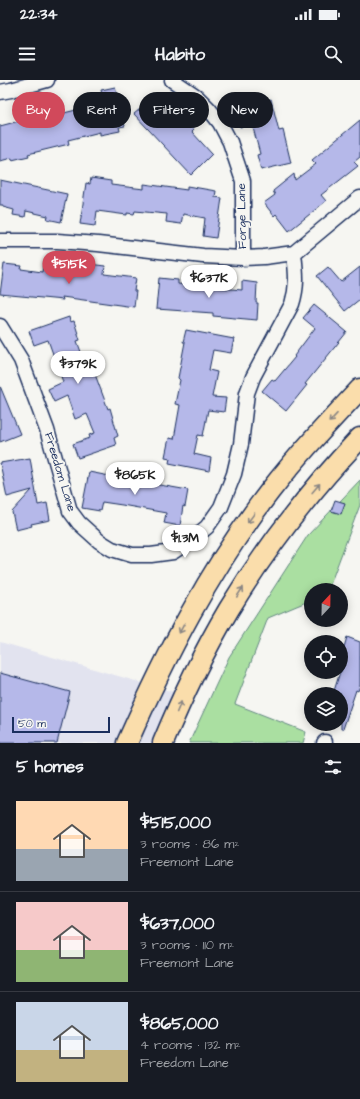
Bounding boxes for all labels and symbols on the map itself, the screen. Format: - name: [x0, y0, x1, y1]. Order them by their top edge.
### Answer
- street label: Forge Lane: [233, 182, 252, 249]
- pin: $515K: [41, 251, 97, 285]
- pin: $637K: [181, 265, 237, 299]
- pin: $379K: [50, 351, 106, 385]
- one-way arrow: [329, 413, 338, 423]
- street label: Freedom Lane: [40, 430, 80, 514]
- pin: $865K: [107, 462, 163, 496]
- one-way arrow: [312, 482, 321, 493]
- one-way arrow: [246, 512, 255, 523]
- pin: $1.3M: [157, 525, 213, 559]
- north arrow: [304, 583, 348, 627]
- one-way arrow: [236, 587, 244, 598]
- one-way arrow: [177, 622, 185, 634]
- one-way arrow: [176, 702, 183, 714]
- scale bar: [12, 715, 110, 734]

